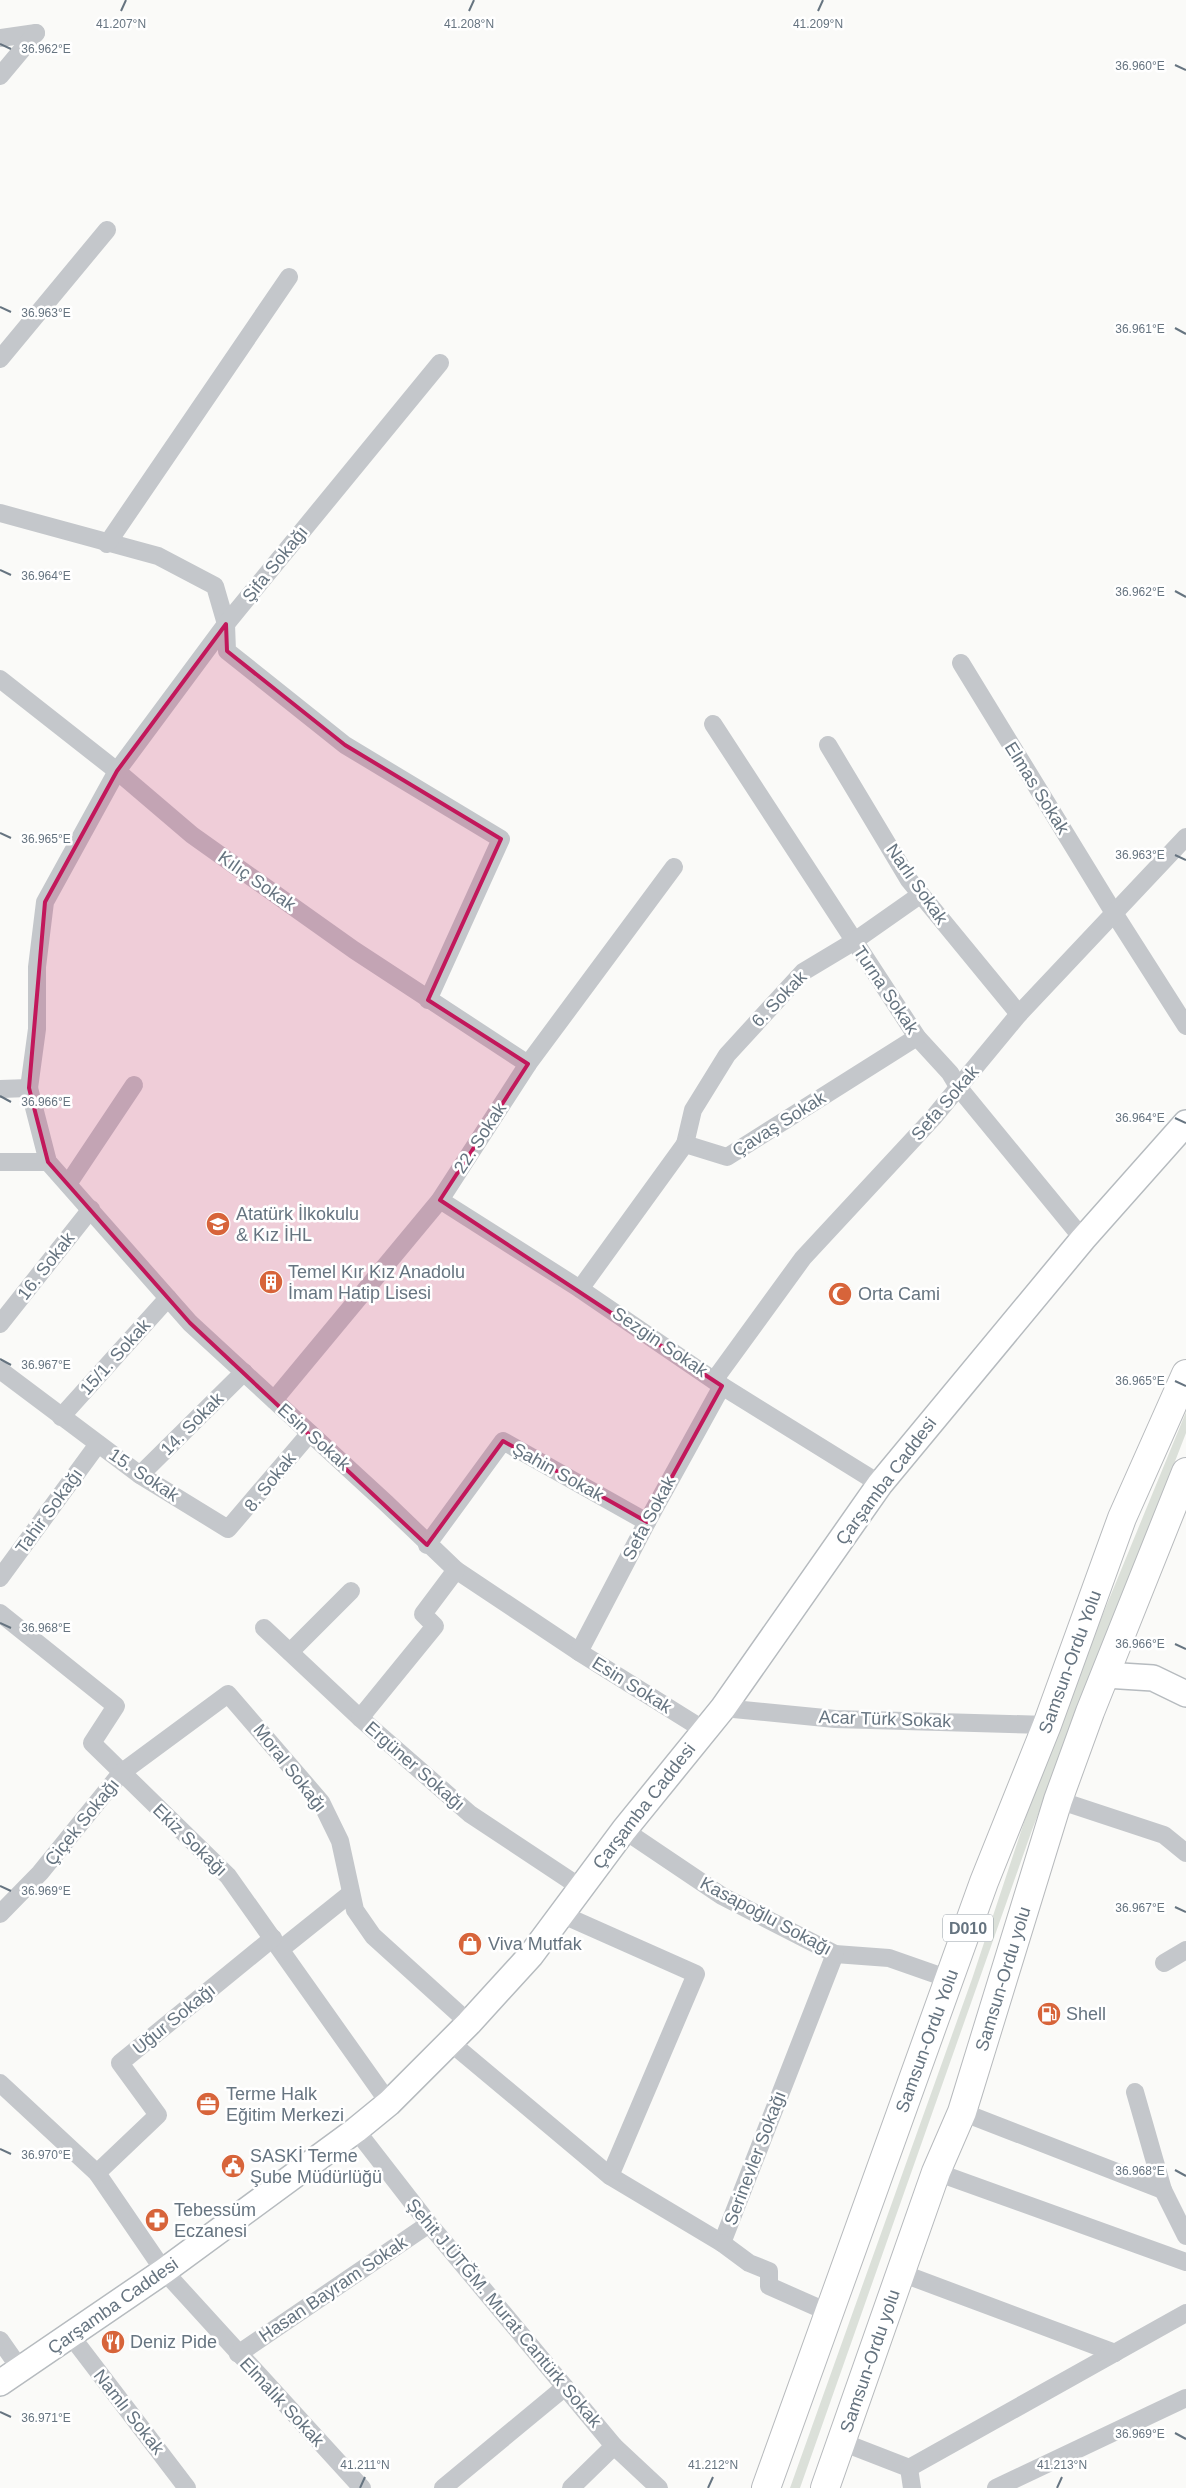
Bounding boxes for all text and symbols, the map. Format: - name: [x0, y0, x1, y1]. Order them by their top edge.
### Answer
- text: 41.207°N: [96, 17, 146, 31]
- text: 41.208°N: [444, 17, 494, 31]
- text: 41.209°N: [793, 17, 843, 31]
- text: 36.962°E: [21, 42, 71, 56]
- text: 36.960°E: [1115, 59, 1165, 73]
- text: 36.963°E: [21, 306, 71, 320]
- text: 36.961°E: [1115, 322, 1165, 336]
- street label: Şifa Sokağı: [238, 522, 312, 606]
- text: 36.964°E: [21, 569, 71, 583]
- text: 36.962°E: [1115, 585, 1165, 599]
- street label: Elmas Sokak: [1001, 738, 1074, 839]
- text: 36.965°E: [21, 832, 71, 846]
- street label: Narlı Sokak: [882, 840, 952, 929]
- street label: Kılıç Sokak: [214, 847, 300, 916]
- text: 36.963°E: [1115, 848, 1165, 862]
- street label: Turna Sokak: [849, 942, 923, 1038]
- street label: 6. Sokak: [747, 966, 811, 1031]
- street label: Sefa Sokak: [907, 1061, 983, 1144]
- street label: Çavaş Sokak: [729, 1087, 830, 1161]
- text: 36.966°E: [21, 1095, 71, 1109]
- street label: 22. Sokak: [450, 1098, 511, 1177]
- text: 36.964°E: [1115, 1111, 1165, 1125]
- place label: Atatürk İlkokulu & Kız İHL: [236, 1204, 359, 1245]
- school or university icon: Atatürk İlkokulu & Kız İHL: [205, 1211, 231, 1237]
- street label: 16. Sokak: [13, 1228, 79, 1304]
- place label: Temel Kır Kız Anadolu İmam Hatip Lisesi: [288, 1262, 465, 1303]
- building icon: Temel Kır Kız Anadolu İmam Hatip Lisesi: [258, 1269, 284, 1295]
- mosque icon: Orta Cami: [827, 1281, 853, 1307]
- place label: Orta Cami: [858, 1284, 940, 1304]
- street label: Sezgin Sokak: [609, 1303, 712, 1382]
- street label: 15/1. Sokak: [76, 1314, 155, 1399]
- text: 36.967°E: [21, 1358, 71, 1372]
- text: 36.965°E: [1115, 1374, 1165, 1388]
- street label: 14. Sokak: [157, 1388, 228, 1459]
- street label: Esin Sokak: [274, 1399, 355, 1475]
- street label: Çarşamba Caddesi: [832, 1413, 940, 1549]
- street label: Şahin Sokak: [509, 1439, 608, 1506]
- street label: 15. Sokak: [105, 1444, 184, 1506]
- street label: 8. Sokak: [240, 1448, 300, 1516]
- street label: Tahir Sokağı: [12, 1465, 86, 1557]
- street label: Sefa Sokak: [619, 1472, 680, 1563]
- street label: Samsun-Ordu Yolu: [1035, 1588, 1105, 1736]
- text: 36.968°E: [21, 1621, 71, 1635]
- text: 36.966°E: [1115, 1637, 1165, 1651]
- street label: Esin Sokak: [589, 1653, 676, 1718]
- street label: Acar Türk Sokak: [818, 1707, 953, 1731]
- street label: Ergüner Sokağı: [361, 1717, 469, 1815]
- street label: Moral Sokağı: [249, 1720, 331, 1816]
- street label: Çarşamba Caddesi: [589, 1739, 699, 1873]
- street label: Çiçek Sokağı: [41, 1774, 123, 1870]
- street label: Ekiz Sokağı: [149, 1800, 231, 1880]
- street label: Kasapoğlu Sokağı: [697, 1873, 835, 1959]
- text: 36.969°E: [21, 1884, 71, 1898]
- text: 36.967°E: [1115, 1901, 1165, 1915]
- street label: Samsun-Ordu yolu: [971, 1904, 1035, 2054]
- road number: D010: [943, 1915, 993, 1942]
- shop icon: Viva Mutfak: [457, 1931, 483, 1957]
- place label: Viva Mutfak: [488, 1934, 583, 1954]
- street label: Samsun-Ordu Yolu: [892, 1967, 962, 2115]
- street label: Uğur Sokağı: [129, 1980, 219, 2058]
- fuel station icon: Shell: [1036, 2001, 1062, 2027]
- place label: Shell: [1066, 2004, 1106, 2024]
- place label: Terme Halk Eğitim Merkezi: [226, 2084, 344, 2125]
- street label: Serinevler Sokağı: [720, 2088, 790, 2228]
- office icon: Terme Halk Eğitim Merkezi: [195, 2091, 221, 2117]
- place label: SASKİ Terme Şube Müdürlüğü: [250, 2146, 382, 2187]
- text: 36.970°E: [21, 2148, 71, 2162]
- public building icon: SASKİ Terme Şube Müdürlüğü: [220, 2153, 246, 2179]
- text: 36.968°E: [1115, 2164, 1165, 2178]
- street label: Şehit J.ÜTĞM. Murat Cantürk Sokak: [402, 2194, 607, 2432]
- place label: Tebessüm Eczanesi: [174, 2200, 256, 2241]
- pharmacy icon: Tebessüm Eczanesi: [144, 2207, 170, 2233]
- street label: Hasan Bayram Sokak: [255, 2231, 412, 2346]
- street label: Çarşamba Caddesi: [44, 2254, 182, 2358]
- street label: Samsun-Ordu yolu: [836, 2287, 904, 2435]
- restaurant icon: Deniz Pide: [100, 2329, 126, 2355]
- place label: Deniz Pide: [130, 2332, 217, 2352]
- street label: Elmalık Sokak: [236, 2353, 329, 2451]
- street label: Namlı Sokak: [90, 2366, 169, 2459]
- text: 36.971°E: [21, 2411, 71, 2425]
- text: 36.969°E: [1115, 2427, 1165, 2441]
- text: 41.211°N: [340, 2458, 390, 2472]
- text: 41.212°N: [688, 2458, 738, 2472]
- text: 41.213°N: [1037, 2458, 1087, 2472]

